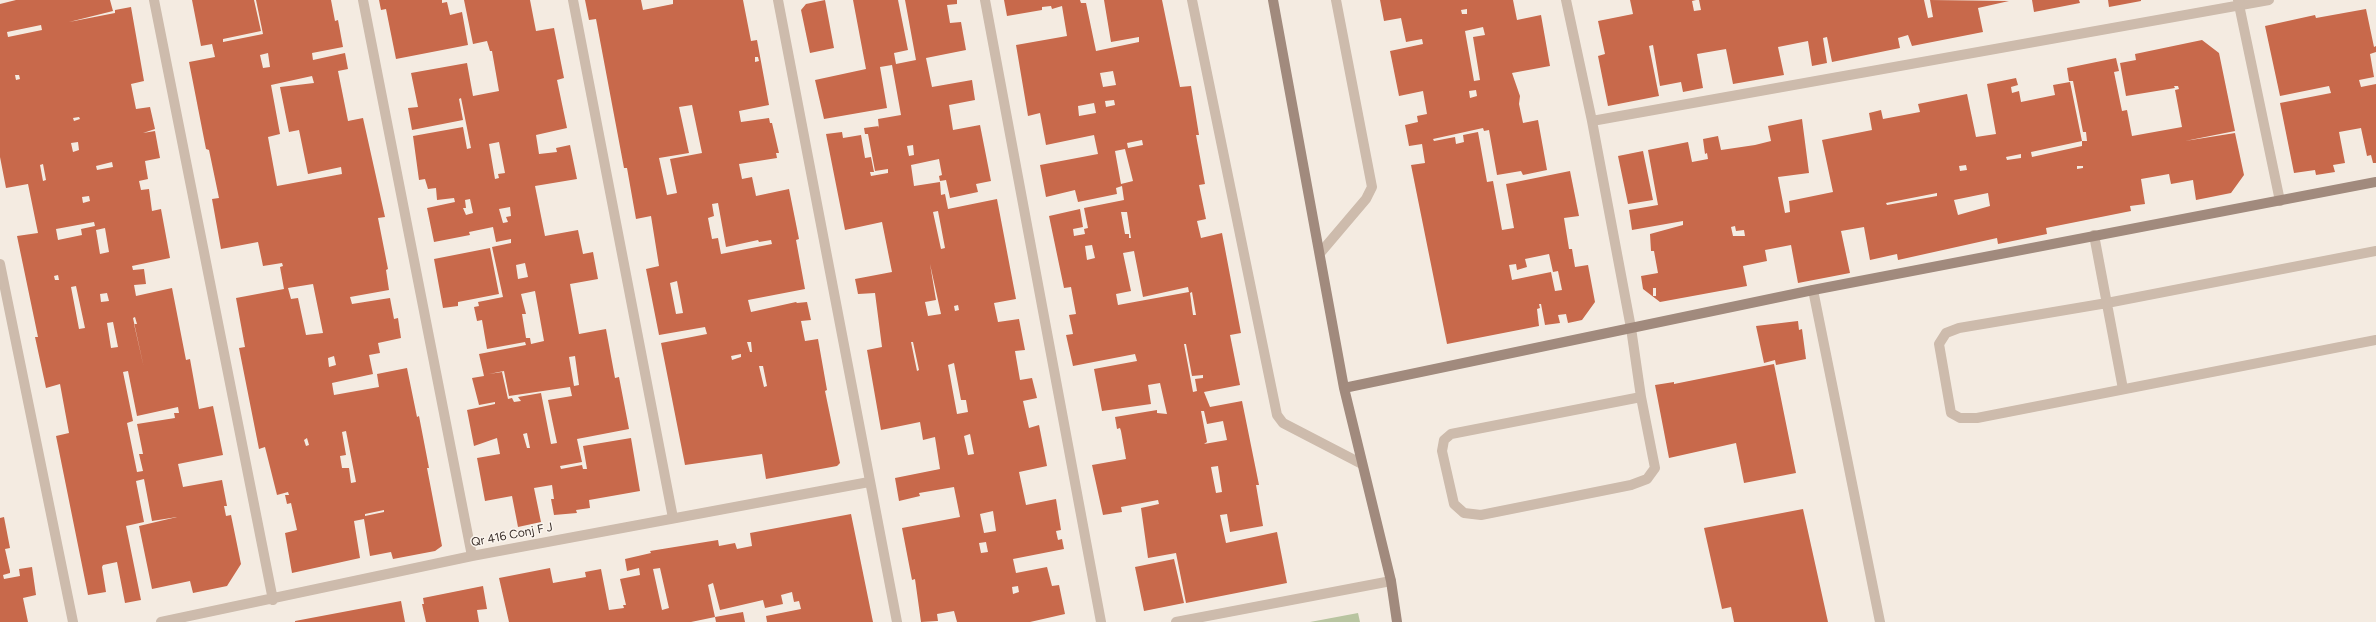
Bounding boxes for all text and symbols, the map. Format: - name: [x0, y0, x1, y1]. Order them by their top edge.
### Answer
- street label: Qr 416 Conj F J: [470, 520, 554, 550]

